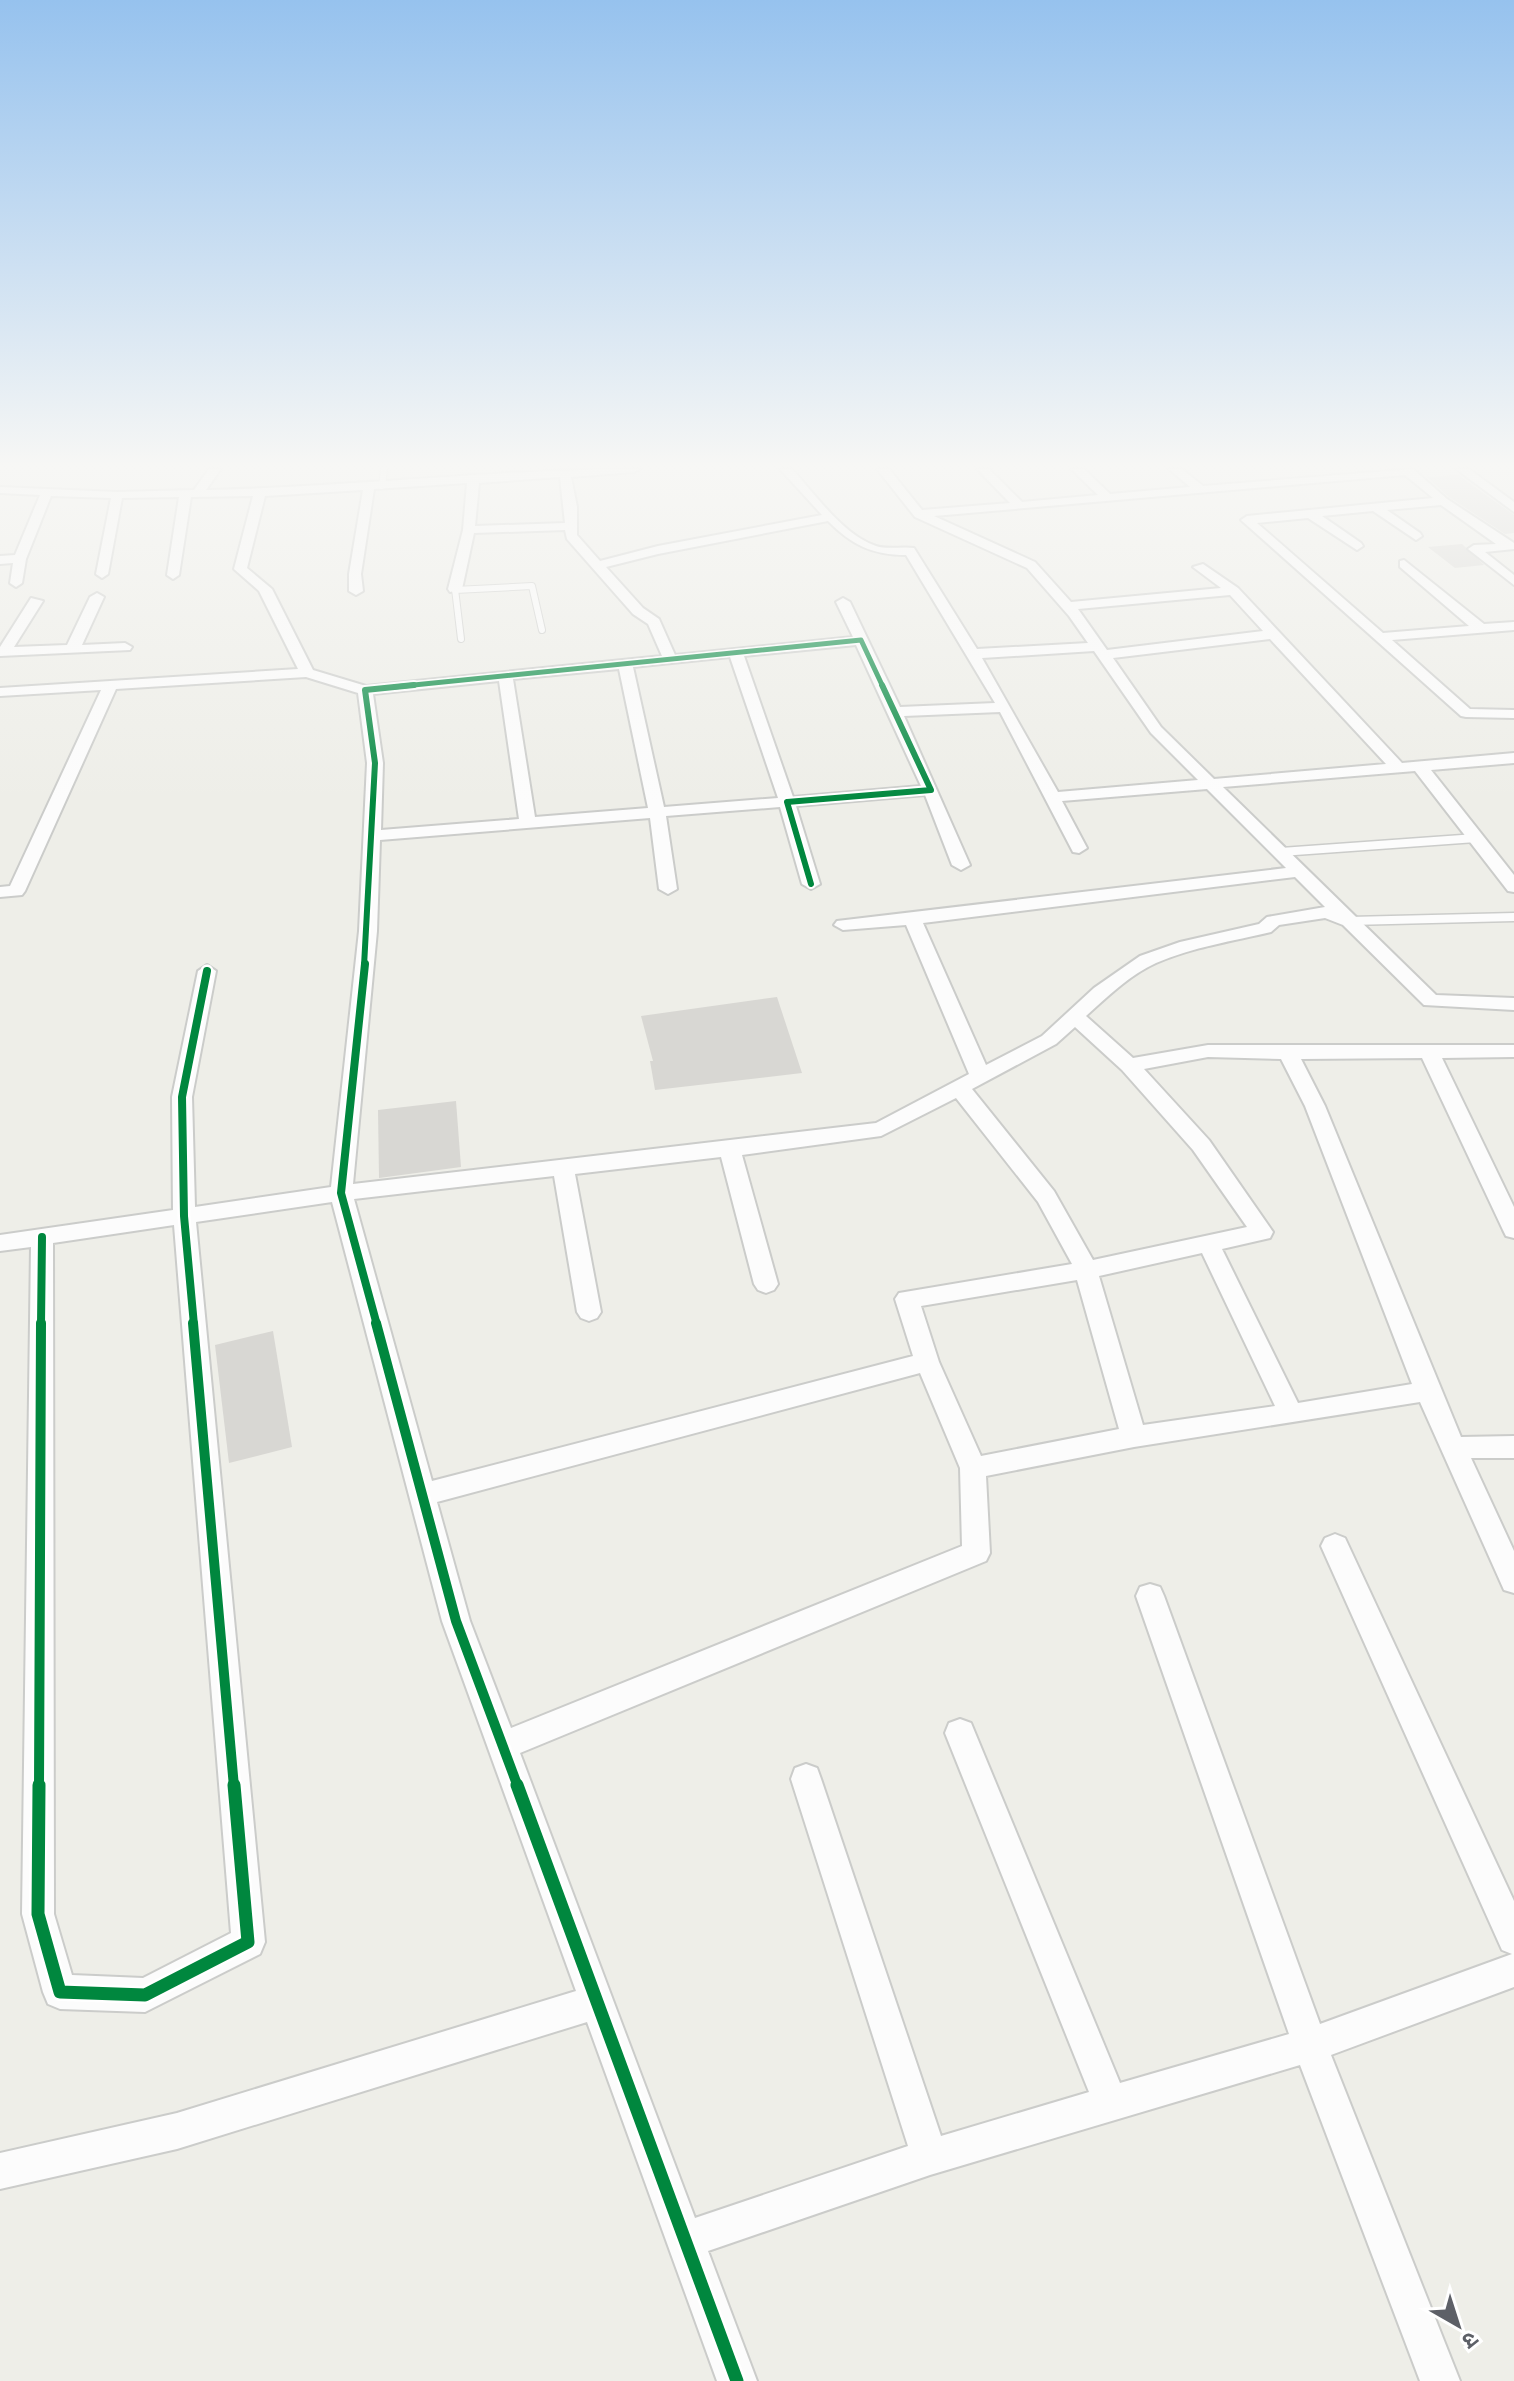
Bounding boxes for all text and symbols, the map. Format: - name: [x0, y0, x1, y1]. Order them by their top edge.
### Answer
- north arrow: [1418, 2285, 1498, 2365]
- text: उ: [1456, 2326, 1486, 2358]

